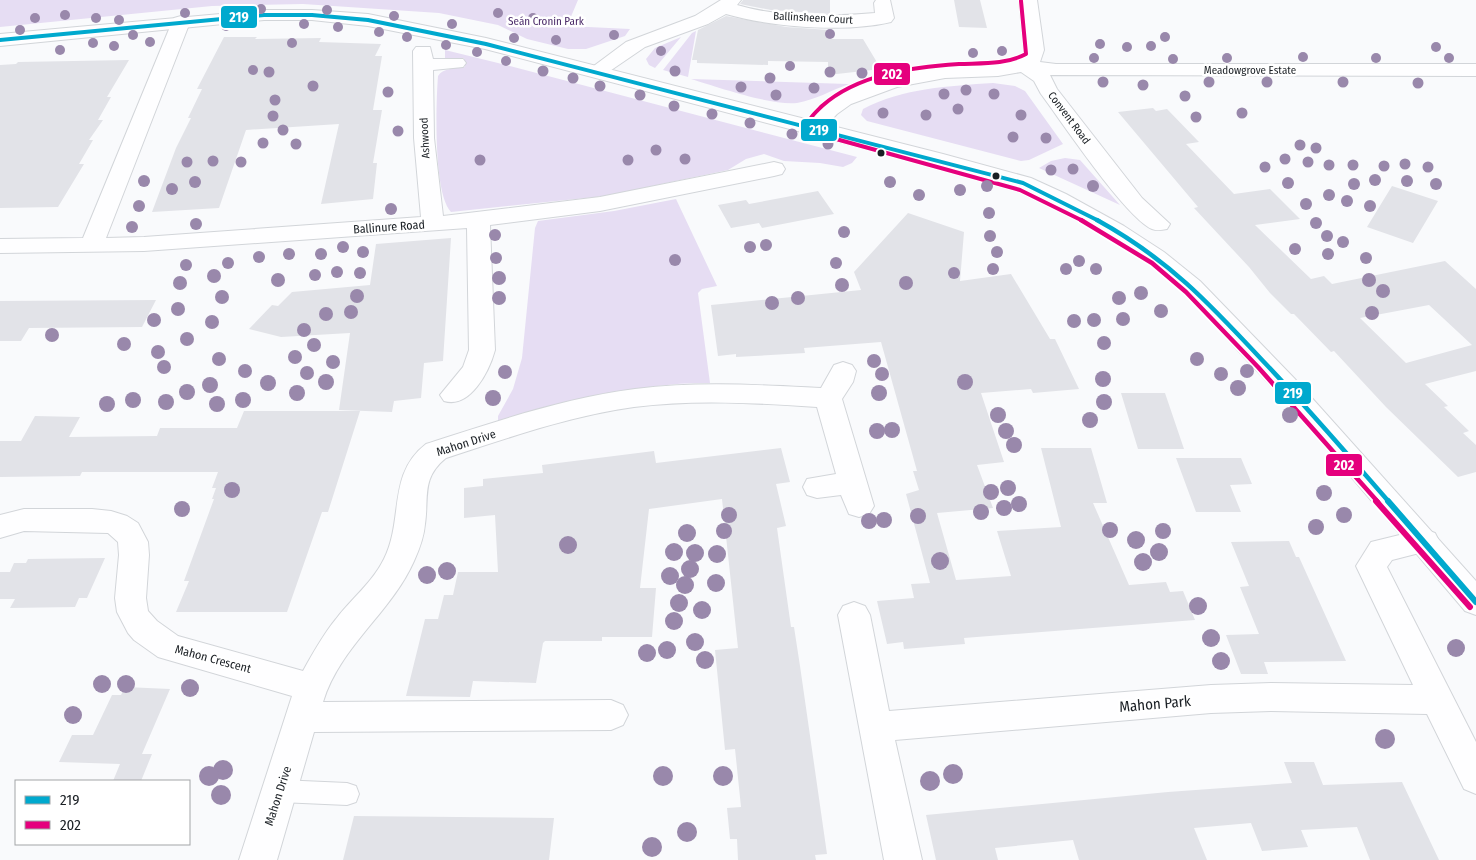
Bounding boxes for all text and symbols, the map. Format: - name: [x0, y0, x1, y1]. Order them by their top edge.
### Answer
- line badge: 219: [220, 5, 258, 29]
- text: 219: [228, 9, 249, 26]
- street label: Ballinsheen Court: [773, 9, 854, 27]
- park label: Seán Cronin Park: [508, 15, 585, 28]
- line badge: 202: [873, 62, 911, 86]
- street label: Meadowgrove Estate: [1204, 64, 1296, 77]
- text: 202: [881, 66, 903, 83]
- street label: Convent Road: [1045, 89, 1093, 147]
- street label: Ashwood: [417, 117, 433, 159]
- line badge: 219: [800, 118, 838, 142]
- text: 219: [808, 122, 829, 139]
- unlabelled marker: [876, 148, 886, 158]
- unlabelled marker: [991, 171, 1001, 181]
- street label: Ballinure Road: [353, 218, 425, 236]
- line badge: 219: [1274, 381, 1312, 405]
- text: 219: [1282, 385, 1303, 402]
- street label: Mahon Drive: [435, 427, 498, 459]
- line badge: 202: [1325, 453, 1363, 477]
- text: 202: [1333, 457, 1355, 474]
- street label: Mahon Crescent: [173, 642, 253, 676]
- street label: Mahon Park: [1118, 692, 1192, 716]
- street label: Mahon Drive: [262, 764, 294, 827]
- legend: [15, 780, 190, 845]
- text: 219: [60, 791, 79, 809]
- text: 202: [60, 816, 81, 834]

